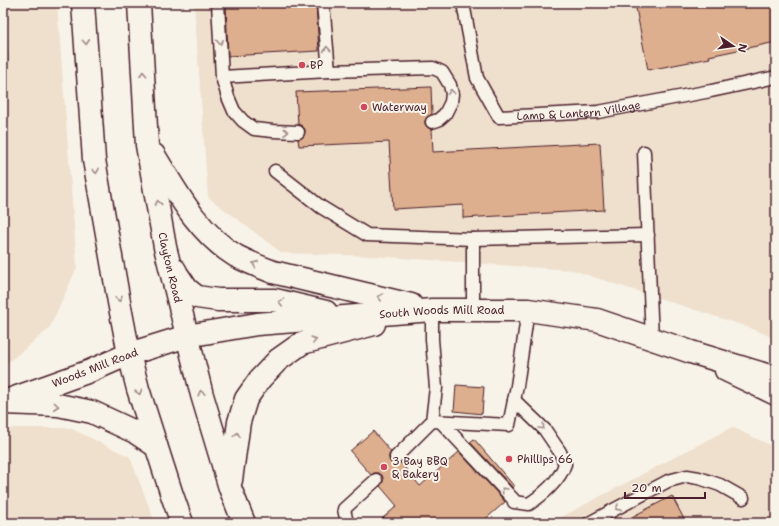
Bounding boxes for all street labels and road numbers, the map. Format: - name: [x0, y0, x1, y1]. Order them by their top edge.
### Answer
- street label: Lamp & Lantern Village: [516, 97, 642, 124]
- street label: Clayton Road: [155, 231, 186, 304]
- street label: South Woods Mill Road: [379, 303, 504, 322]
- street label: Woods Mill Road: [50, 345, 140, 391]

